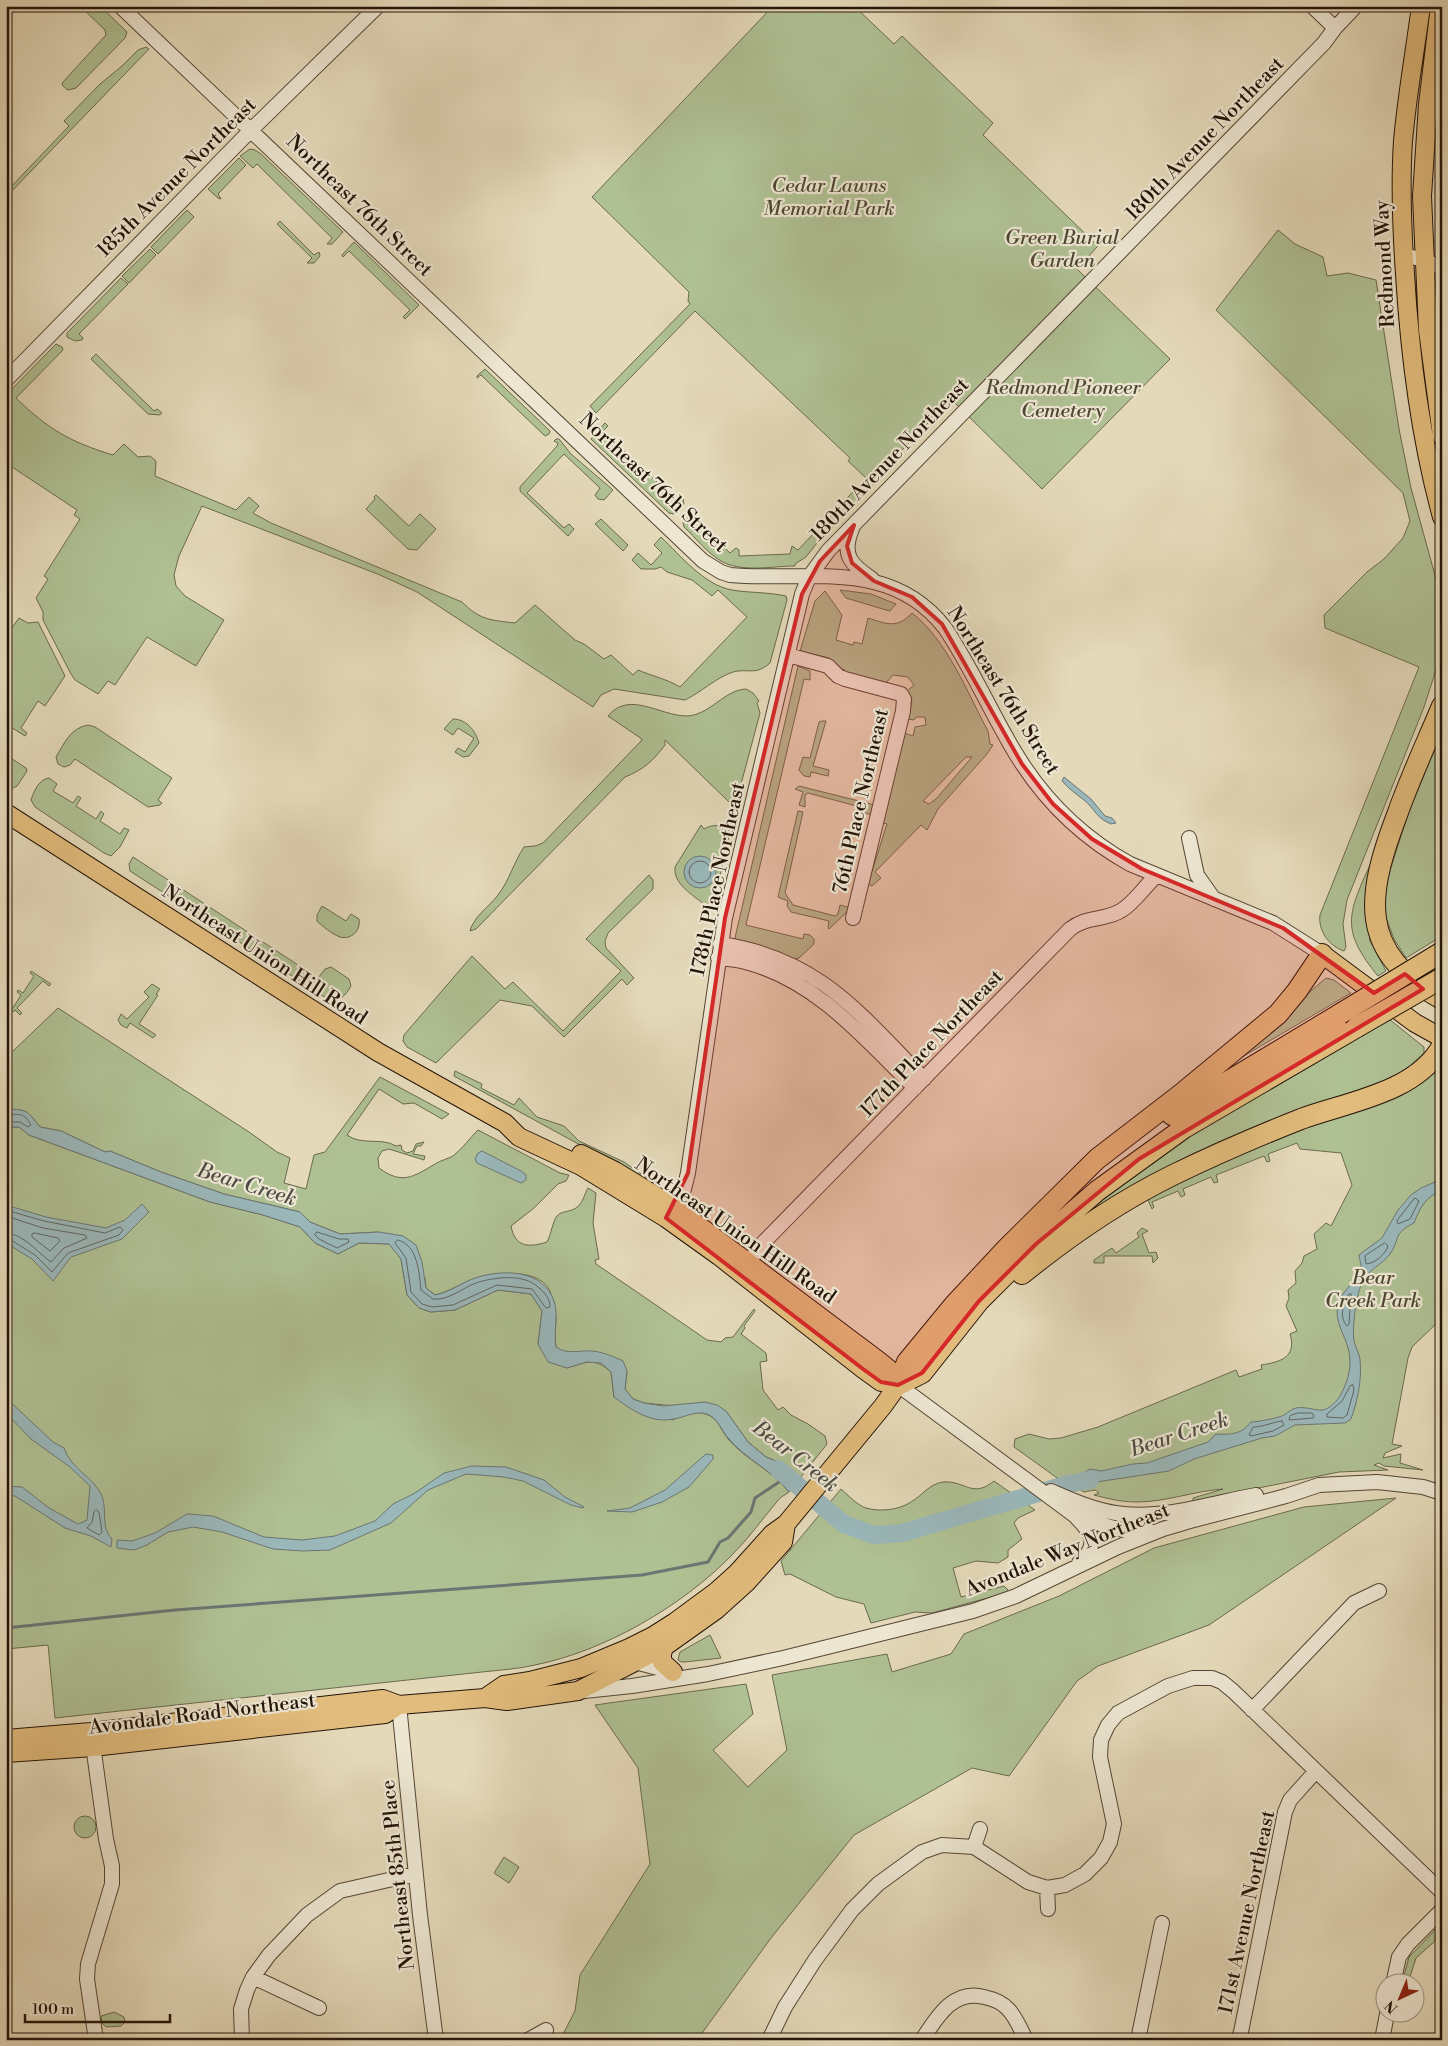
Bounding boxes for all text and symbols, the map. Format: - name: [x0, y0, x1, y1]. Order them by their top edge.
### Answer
- street label: 180th Avenue Northeast: [1120, 52, 1290, 226]
- street label: 185th Avenue Northeast: [92, 93, 262, 263]
- street label: Northeast 76th Street: [281, 130, 437, 282]
- park label: Cedar Lawns Memorial Park: [763, 174, 895, 222]
- street label: Redmond Way: [1370, 199, 1401, 328]
- park label: Green Burial Garden: [1005, 226, 1120, 274]
- street label: 180th Avenue Northeast: [805, 373, 975, 547]
- park label: Redmond Pioneer Cemetery: [984, 376, 1141, 424]
- street label: Northeast 76th Street: [574, 408, 732, 558]
- street label: Northeast 76th Street: [941, 602, 1065, 780]
- street label: 76th Place Northeast: [828, 706, 895, 896]
- street label: 178th Place Northeast: [686, 780, 751, 978]
- street label: Northeast Union Hill Road: [157, 880, 372, 1031]
- street label: 177th Place Northeast: [855, 965, 1009, 1123]
- street label: Northeast Union Hill Road: [630, 1152, 841, 1311]
- water label: Bear Creek: [193, 1157, 299, 1212]
- park label: Bear Creek Park: [1325, 1266, 1421, 1314]
- water label: Bear Creek: [1126, 1407, 1232, 1463]
- water label: Bear Creek: [746, 1414, 844, 1499]
- street label: Avondale Way Northeast: [961, 1498, 1173, 1603]
- street label: Avondale Road Northeast: [86, 1688, 317, 1741]
- street label: Northeast 85th Place: [376, 1778, 421, 1971]
- street label: 171st Avenue Northeast: [1214, 1808, 1281, 2016]
- north arrow: [1376, 1974, 1426, 2024]
- scale bar: [25, 1991, 170, 2023]
- text: N: [1381, 1996, 1402, 2017]
- text: 100 m: [32, 2000, 74, 2019]

